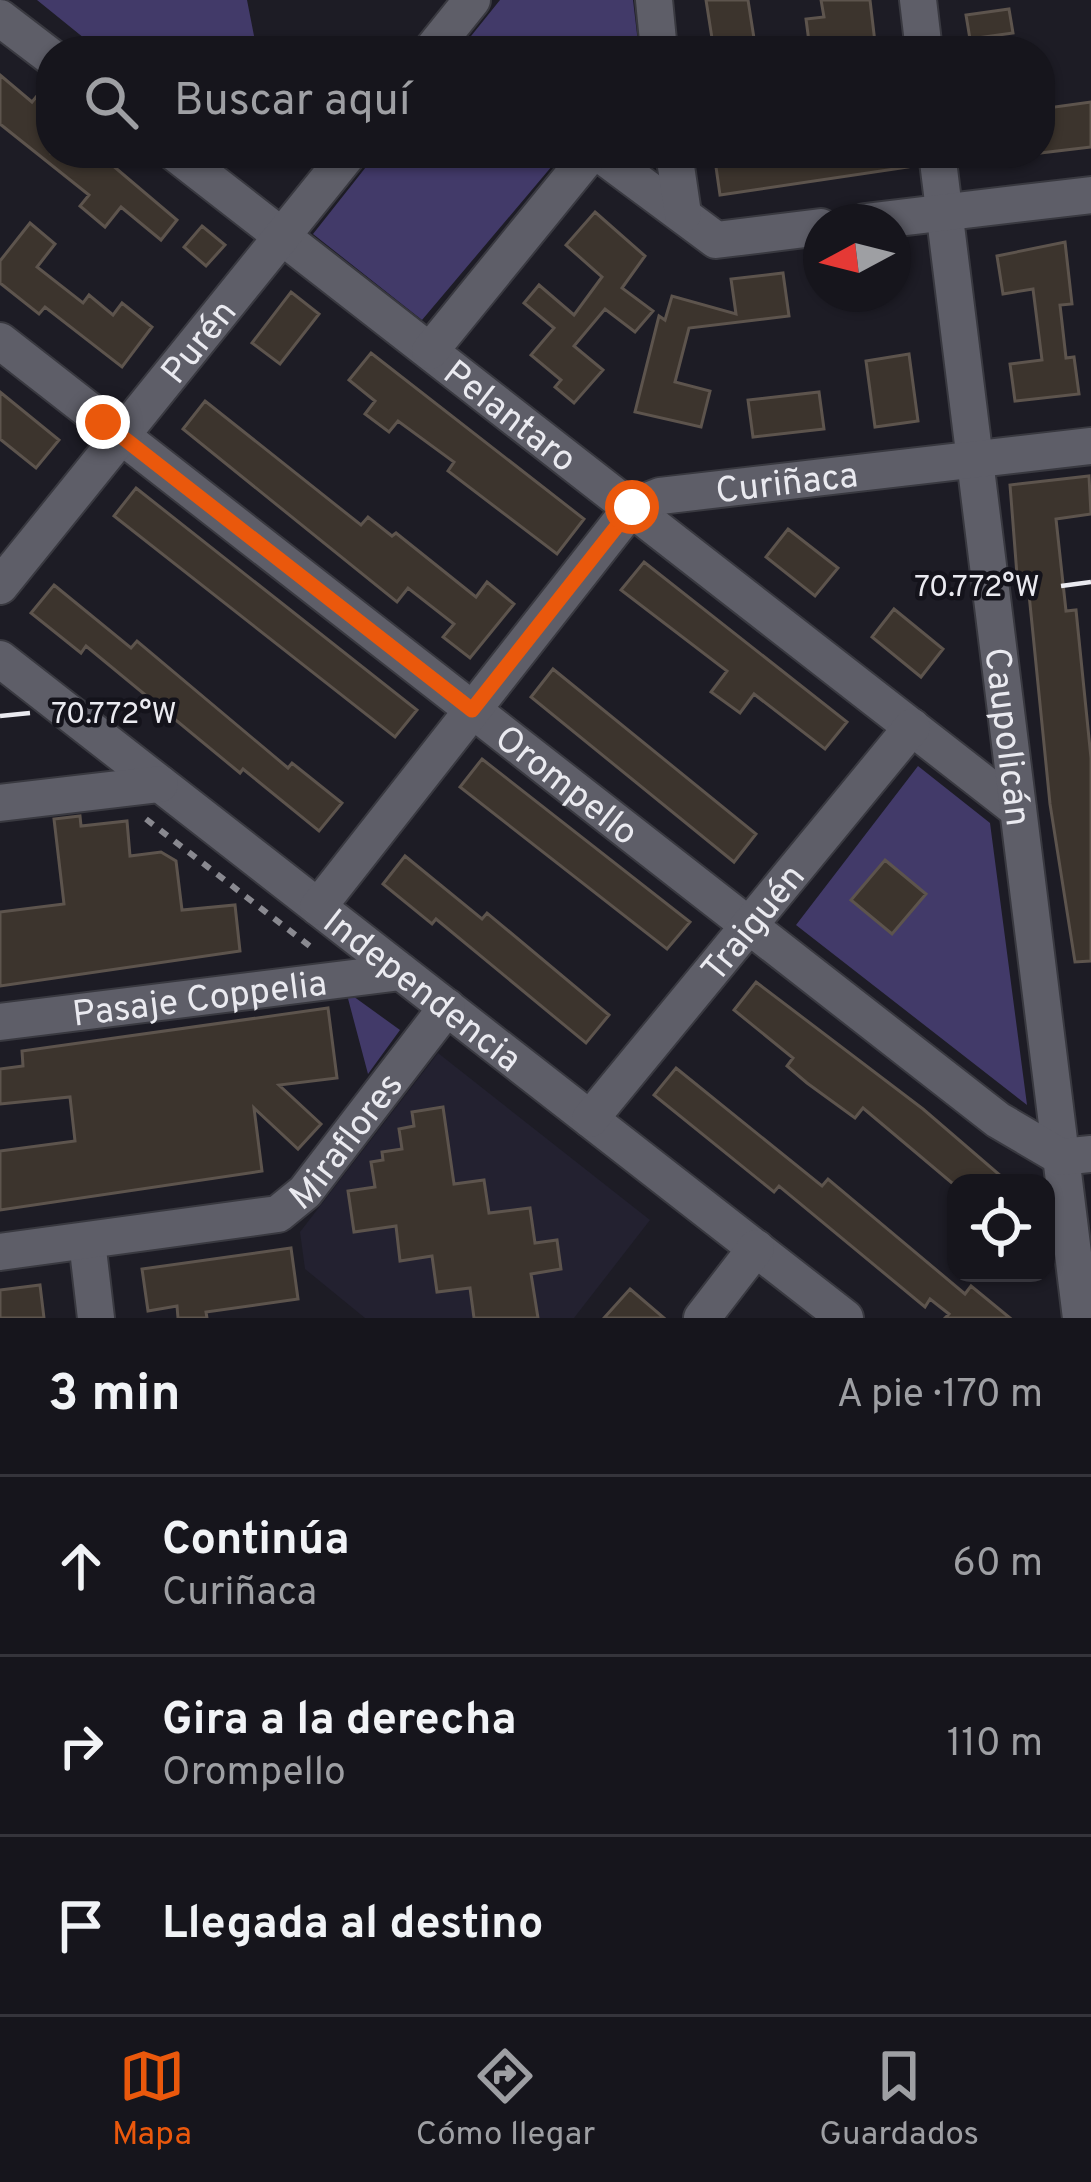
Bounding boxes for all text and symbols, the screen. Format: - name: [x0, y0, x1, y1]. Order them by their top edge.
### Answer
- search box: [36, 36, 1055, 168]
- icon: search: [78, 69, 144, 135]
- text: Buscar aquí: [174, 74, 410, 131]
- north arrow: [803, 204, 911, 312]
- street label: Purén: [153, 292, 249, 395]
- street label: Pelantaro: [433, 352, 584, 484]
- route end: [76, 395, 130, 449]
- street label: Curiñaca: [713, 454, 861, 516]
- route start: [605, 480, 659, 534]
- text: 70.772°W: [914, 570, 1040, 607]
- street label: Caupolicán: [971, 645, 1039, 829]
- text: 70.772°W: [51, 697, 177, 734]
- street label: Orompello: [484, 717, 646, 858]
- street label: Traiguén: [693, 856, 817, 993]
- street label: Independencia: [313, 901, 529, 1084]
- street label: Pasaje Coppelia: [70, 962, 330, 1040]
- street label: Miraflores: [282, 1065, 415, 1222]
- map controls: [947, 1174, 1055, 1282]
- button: locate: [947, 1174, 1055, 1282]
- text: 3 min: [48, 1364, 181, 1429]
- text: A pie · 170 m: [837, 1372, 1043, 1421]
- text: Continúa: [162, 1513, 349, 1570]
- icon: ahead: [48, 1533, 114, 1599]
- text: 60 m: [952, 1541, 1043, 1590]
- text: Curiñaca: [162, 1570, 317, 1619]
- text: Gira a la derecha: [162, 1693, 516, 1750]
- icon: right: [48, 1713, 114, 1779]
- text: 110 m: [947, 1721, 1043, 1770]
- text: Orompello: [162, 1750, 346, 1799]
- icon: arrive: [48, 1893, 114, 1959]
- text: Llegada al destino: [162, 1897, 543, 1954]
- tab: Mapa: [112, 2043, 192, 2157]
- tab: Cómo llegar: [416, 2043, 595, 2157]
- tab: Guardados: [819, 2043, 979, 2157]

